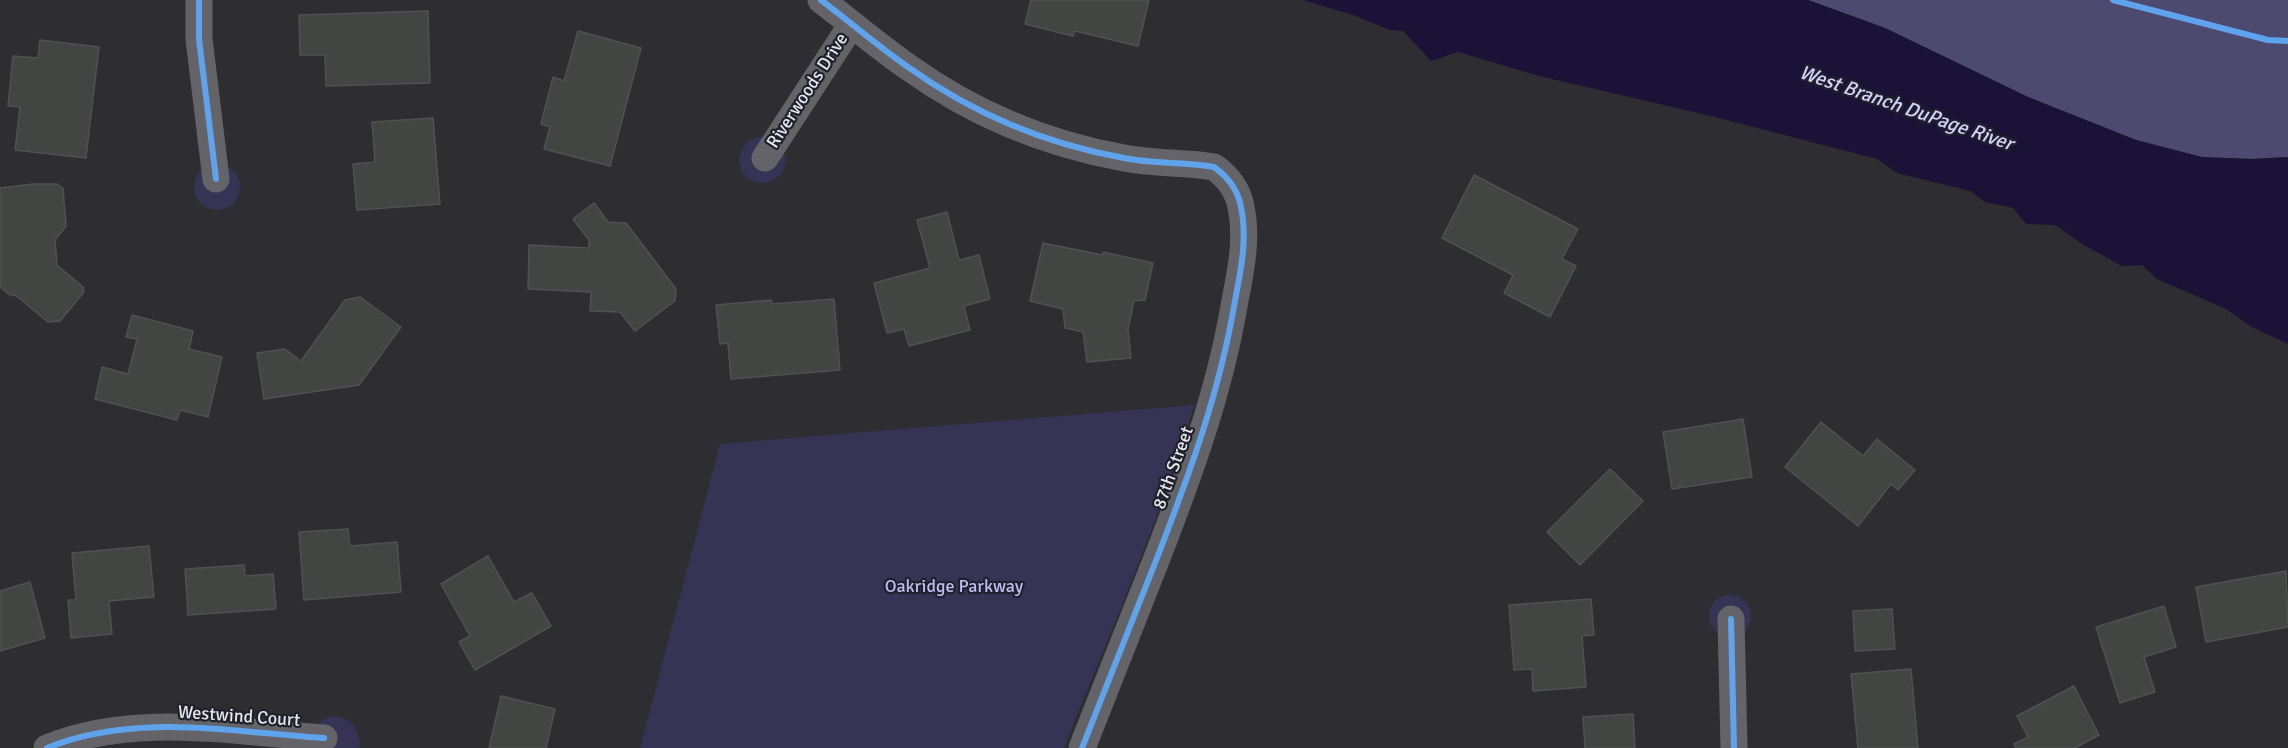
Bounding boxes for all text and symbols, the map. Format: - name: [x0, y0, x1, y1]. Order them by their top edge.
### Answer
- street label: Riverwoods Drive: [763, 30, 853, 152]
- water label: West Branch DuPage River: [1796, 61, 2016, 157]
- street label: 87th Street: [1149, 424, 1199, 512]
- park label: Oakridge Parkway: [885, 576, 1023, 598]
- street label: Westwind Court: [177, 702, 301, 732]

